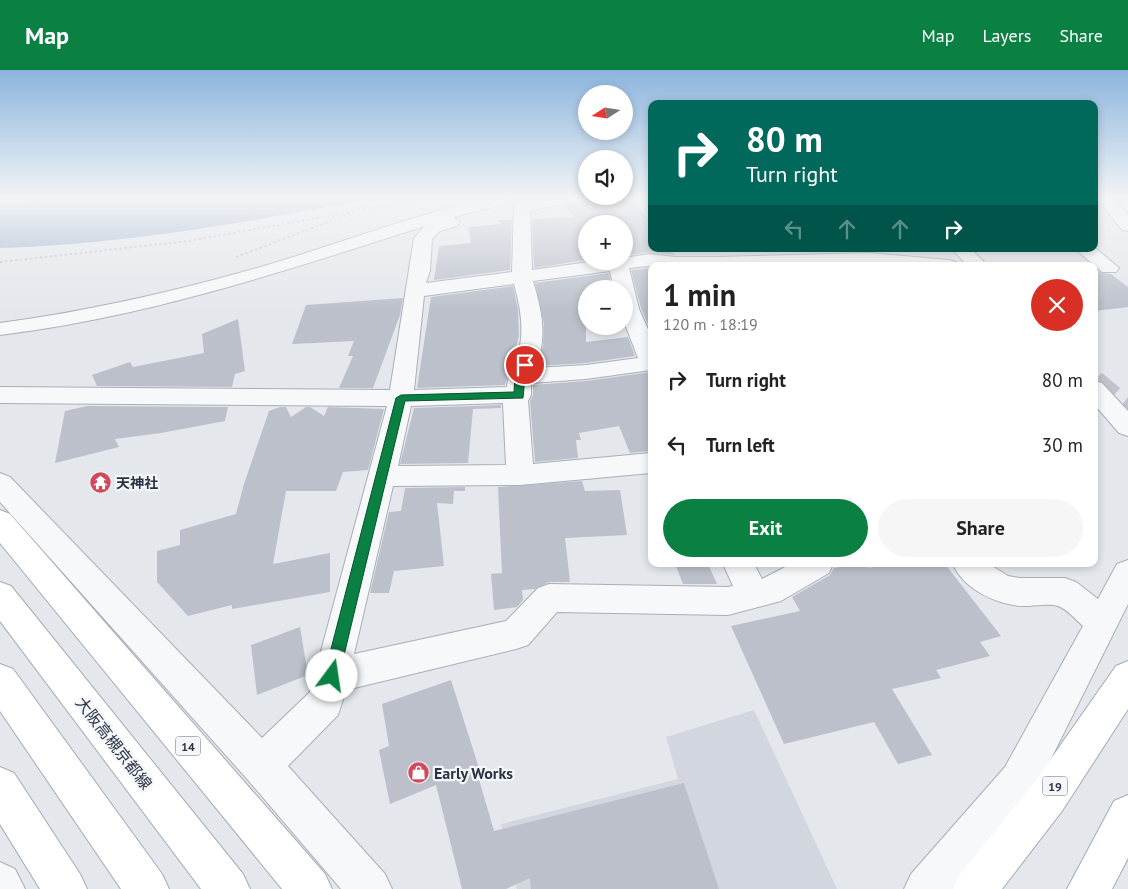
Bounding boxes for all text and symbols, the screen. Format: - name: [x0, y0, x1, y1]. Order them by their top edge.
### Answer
- text: Map: [25, 20, 69, 51]
- text: Map: [922, 24, 954, 47]
- text: Layers: [982, 24, 1031, 47]
- text: Share: [1059, 24, 1103, 47]
- north arrow: [578, 85, 632, 140]
- map controls: [578, 85, 633, 335]
- text: 80 m: [746, 116, 823, 162]
- icon: right: [663, 120, 728, 185]
- button: sound: [578, 150, 633, 205]
- text: Turn right: [746, 160, 838, 188]
- button: +: [578, 215, 633, 270]
- icon: left: [780, 215, 808, 243]
- icon: ahead: [833, 215, 861, 243]
- icon: ahead: [886, 215, 914, 243]
- icon: right: [939, 215, 967, 243]
- text: 1 min: [663, 275, 736, 314]
- button: close: [1031, 279, 1083, 331]
- button: −: [578, 280, 633, 335]
- text: 120 m · 18:19: [663, 314, 758, 334]
- pin: [504, 344, 546, 386]
- icon: arrive: [511, 351, 539, 379]
- icon: right: [663, 366, 691, 394]
- text: Turn right: [706, 368, 786, 392]
- text: 80 m: [1042, 368, 1083, 392]
- icon: left: [663, 431, 691, 459]
- text: Turn left: [706, 433, 775, 457]
- text: 30 m: [1042, 433, 1083, 457]
- temple icon: 天神社: [88, 471, 112, 495]
- place label: 天神社: [116, 474, 158, 492]
- button: Exit: [663, 499, 868, 557]
- button: Share: [878, 499, 1083, 557]
- position arrow: [305, 649, 357, 701]
- street label: 大阪高槻京都線: [72, 693, 156, 793]
- road number: 14: [176, 736, 200, 756]
- shop icon: Early Works: [406, 761, 430, 785]
- place label: Early Works: [434, 763, 513, 783]
- road number: 19: [1042, 776, 1068, 796]

